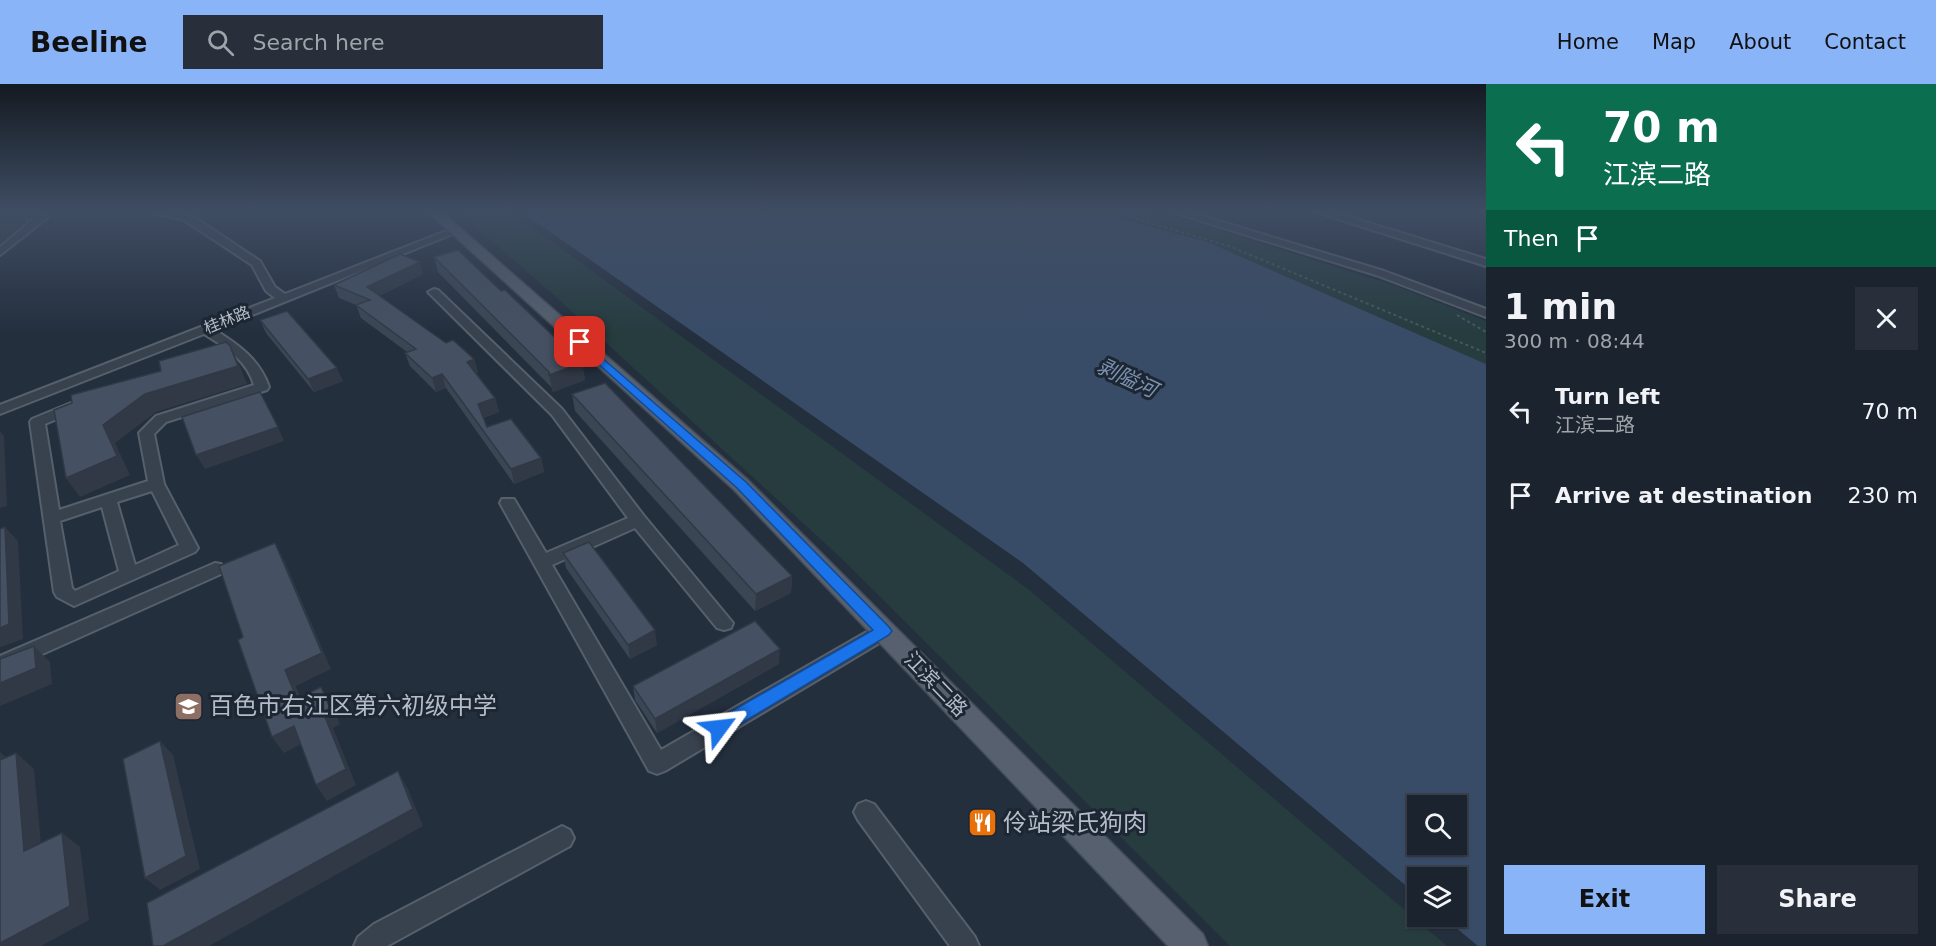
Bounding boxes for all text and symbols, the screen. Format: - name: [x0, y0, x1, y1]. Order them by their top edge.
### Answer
- search box: [183, 15, 603, 69]
- text: Beeline: [30, 26, 147, 59]
- icon: search: [204, 26, 237, 59]
- text: Search here: [252, 30, 385, 55]
- text: Home: [1557, 30, 1619, 54]
- text: Map: [1652, 30, 1696, 54]
- text: About: [1729, 30, 1791, 54]
- text: Contact: [1824, 30, 1906, 54]
- text: 70 m: [1603, 103, 1720, 152]
- icon: left: [1504, 108, 1582, 186]
- text: 江滨二路: [1603, 159, 1711, 190]
- icon: arrive: [1571, 222, 1604, 255]
- text: Then: [1504, 226, 1559, 251]
- text: 1 min: [1504, 286, 1617, 327]
- button: close: [1855, 287, 1918, 350]
- street label: 桂林路: [201, 302, 253, 338]
- pin: [554, 316, 605, 367]
- icon: arrive: [563, 325, 596, 358]
- text: 300 m · 08:44: [1504, 329, 1645, 353]
- water label: 剥隘河: [1093, 354, 1164, 404]
- text: Turn left: [1555, 384, 1660, 409]
- icon: left: [1504, 395, 1537, 428]
- text: 70 m: [1862, 399, 1918, 424]
- text: 江滨二路: [1555, 413, 1635, 437]
- icon: arrive: [1504, 479, 1537, 512]
- text: Arrive at destination: [1555, 483, 1812, 508]
- text: 230 m: [1848, 483, 1918, 508]
- street label: 江滨二路: [900, 647, 972, 721]
- school or university icon: 百色市右江区第六初级中学: [172, 690, 204, 722]
- place label: 百色市右江区第六初级中学: [209, 692, 497, 720]
- position arrow: [687, 696, 751, 760]
- map controls: [1407, 795, 1467, 927]
- button: search: [1407, 795, 1467, 855]
- restaurant icon: 伶站梁氏狗肉: [966, 807, 998, 839]
- place label: 伶站梁氏狗肉: [1003, 809, 1147, 837]
- button: Exit: [1504, 865, 1705, 934]
- button: Share: [1717, 865, 1918, 934]
- button: layers: [1407, 867, 1467, 927]

